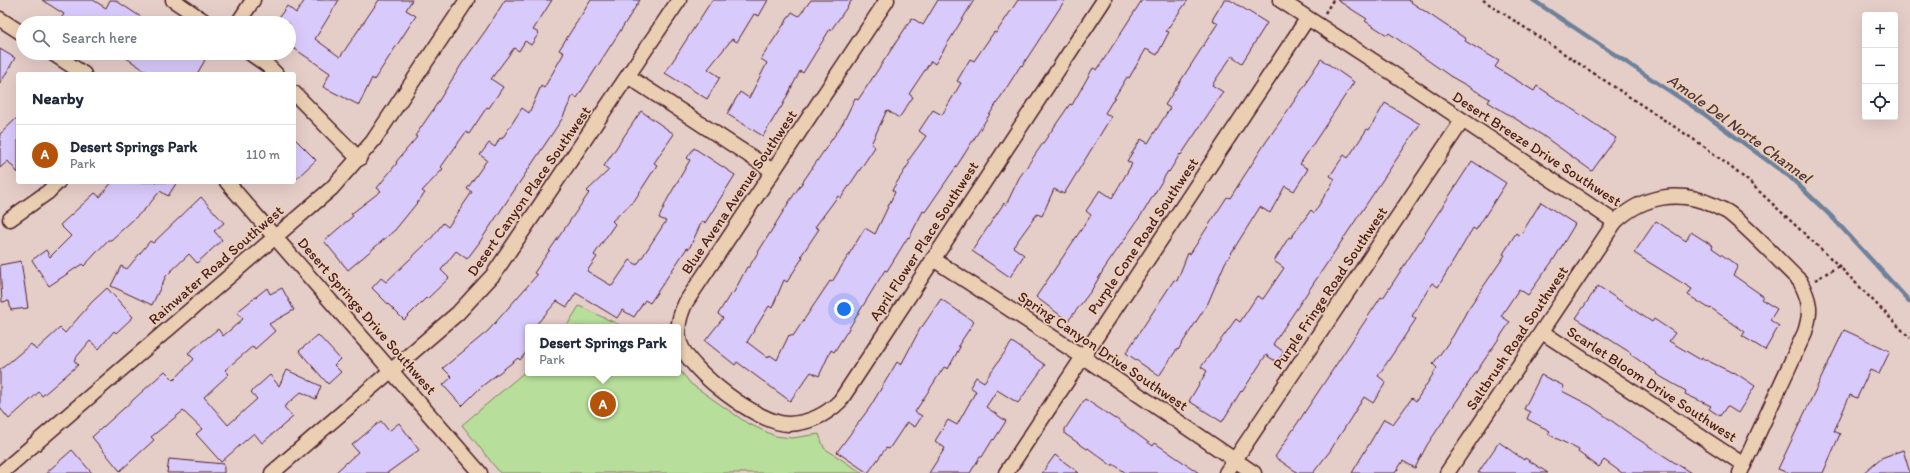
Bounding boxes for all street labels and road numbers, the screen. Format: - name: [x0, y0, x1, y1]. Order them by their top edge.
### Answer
- street label: Desert Breeze Drive Southwest: [1449, 88, 1625, 211]
- street label: Desert Canyon Place Southwest: [463, 102, 595, 280]
- street label: Blue Avena Avenue Southwest: [677, 106, 801, 277]
- street label: Purple Cone Road Southwest: [1084, 154, 1202, 318]
- street label: April Flower Place Southwest: [866, 158, 983, 324]
- street label: Rainwater Road Southwest: [145, 201, 287, 329]
- street label: Purple Fringe Road Southwest: [1269, 203, 1391, 373]
- street label: Desert Springs Drive Southwest: [294, 234, 440, 399]
- street label: Saltbrush Road Southwest: [1462, 262, 1572, 413]
- street label: Spring Canyon Drive Southwest: [1015, 287, 1192, 415]
- street label: Scarlet Bloom Drive Southwest: [1564, 322, 1741, 446]

